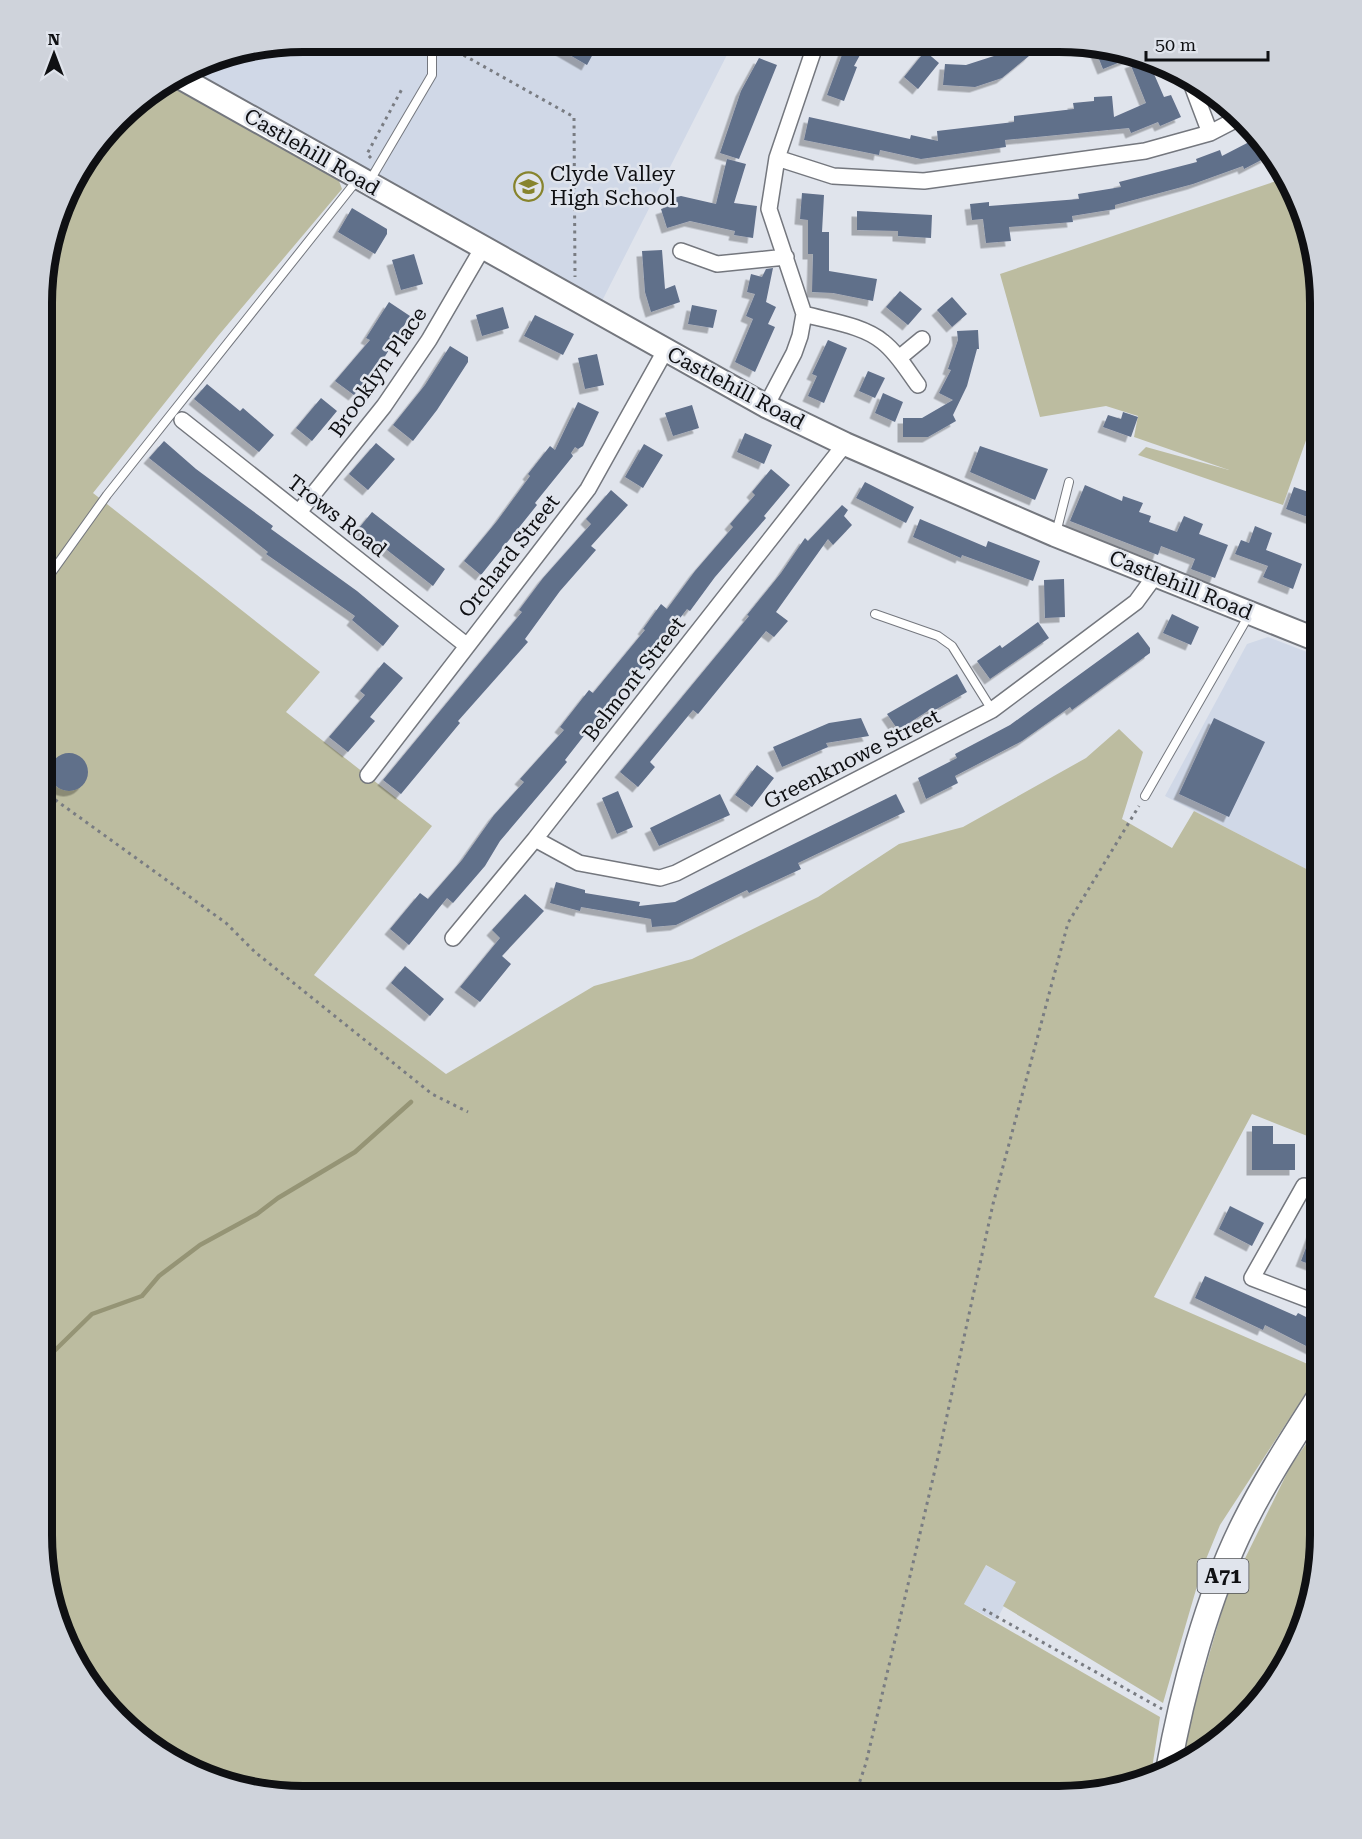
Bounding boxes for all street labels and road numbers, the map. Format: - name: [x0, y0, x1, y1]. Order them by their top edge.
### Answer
- street label: Castlehill Road: [240, 104, 384, 201]
- street label: Brooklyn Place: [324, 302, 432, 442]
- street label: Castlehill Road: [663, 342, 809, 435]
- street label: Trows Road: [283, 470, 392, 562]
- street label: Orchard Street: [454, 490, 564, 622]
- street label: Castlehill Road: [1106, 545, 1257, 625]
- street label: Belmont Street: [578, 612, 690, 746]
- street label: Greenknowe Street: [760, 704, 944, 814]
- road number: A71: [1198, 1559, 1248, 1593]

